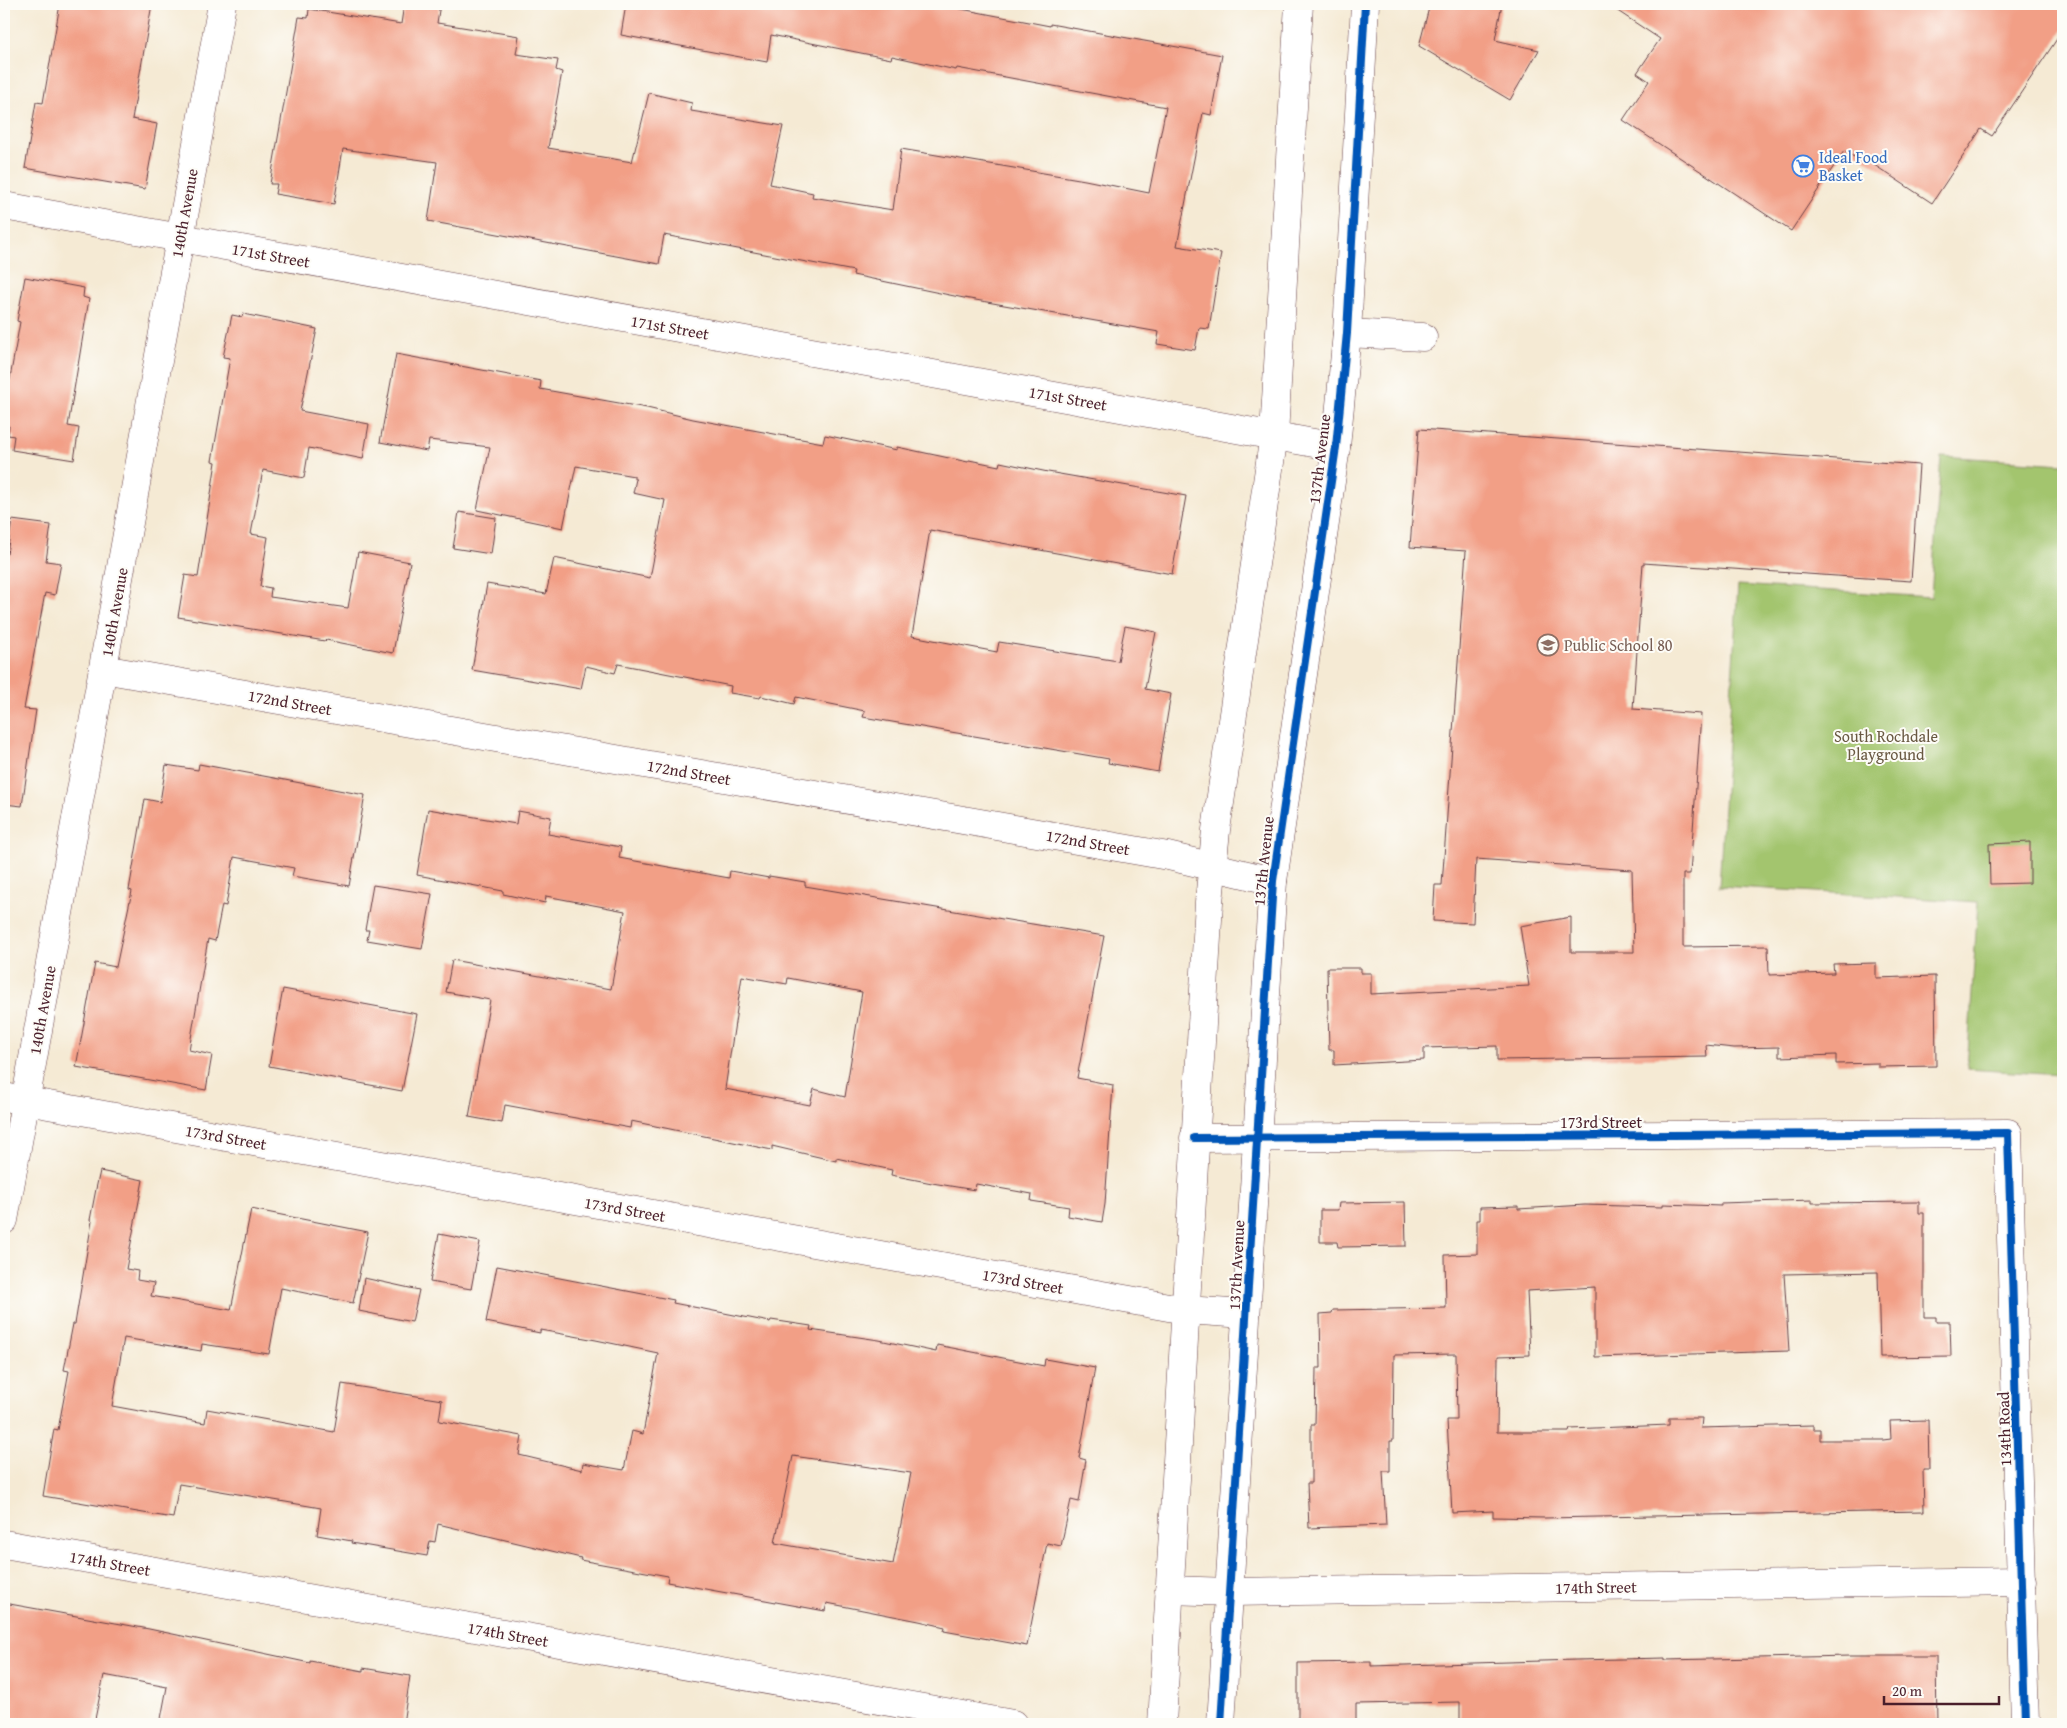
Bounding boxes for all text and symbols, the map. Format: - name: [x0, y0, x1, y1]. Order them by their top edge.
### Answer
- place label: Ideal Food Basket: [1819, 145, 1888, 187]
- supermarket icon: Ideal Food Basket: [1791, 154, 1815, 178]
- street label: 140th Avenue: [164, 166, 204, 260]
- street label: 171st Street: [230, 236, 312, 274]
- street label: 171st Street: [629, 308, 711, 346]
- street label: 171st Street: [1027, 379, 1109, 417]
- street label: 137th Avenue: [1302, 413, 1336, 505]
- street label: 140th Avenue: [94, 565, 134, 659]
- school or university icon: Public School 80: [1536, 633, 1560, 657]
- place label: Public School 80: [1564, 633, 1673, 657]
- street label: 172nd Street: [246, 683, 334, 721]
- park label: South Rochdale Playground: [1834, 724, 1938, 766]
- street label: 172nd Street: [645, 753, 733, 791]
- street label: 137th Avenue: [1246, 815, 1280, 907]
- street label: 172nd Street: [1044, 823, 1132, 861]
- street label: 140th Avenue: [22, 963, 62, 1057]
- street label: 173rd Street: [1560, 1110, 1642, 1134]
- street label: 173rd Street: [183, 1118, 269, 1156]
- street label: 173rd Street: [582, 1190, 668, 1228]
- street label: 137th Avenue: [1222, 1219, 1250, 1311]
- street label: 173rd Street: [980, 1262, 1066, 1300]
- street label: 134th Road: [1991, 1391, 2017, 1467]
- street label: 174th Street: [68, 1544, 153, 1582]
- street label: 174th Street: [1555, 1574, 1637, 1600]
- street label: 174th Street: [466, 1615, 551, 1653]
- scale bar: [1884, 1673, 2000, 1705]
- text: 20 m: [1892, 1680, 1923, 1701]

